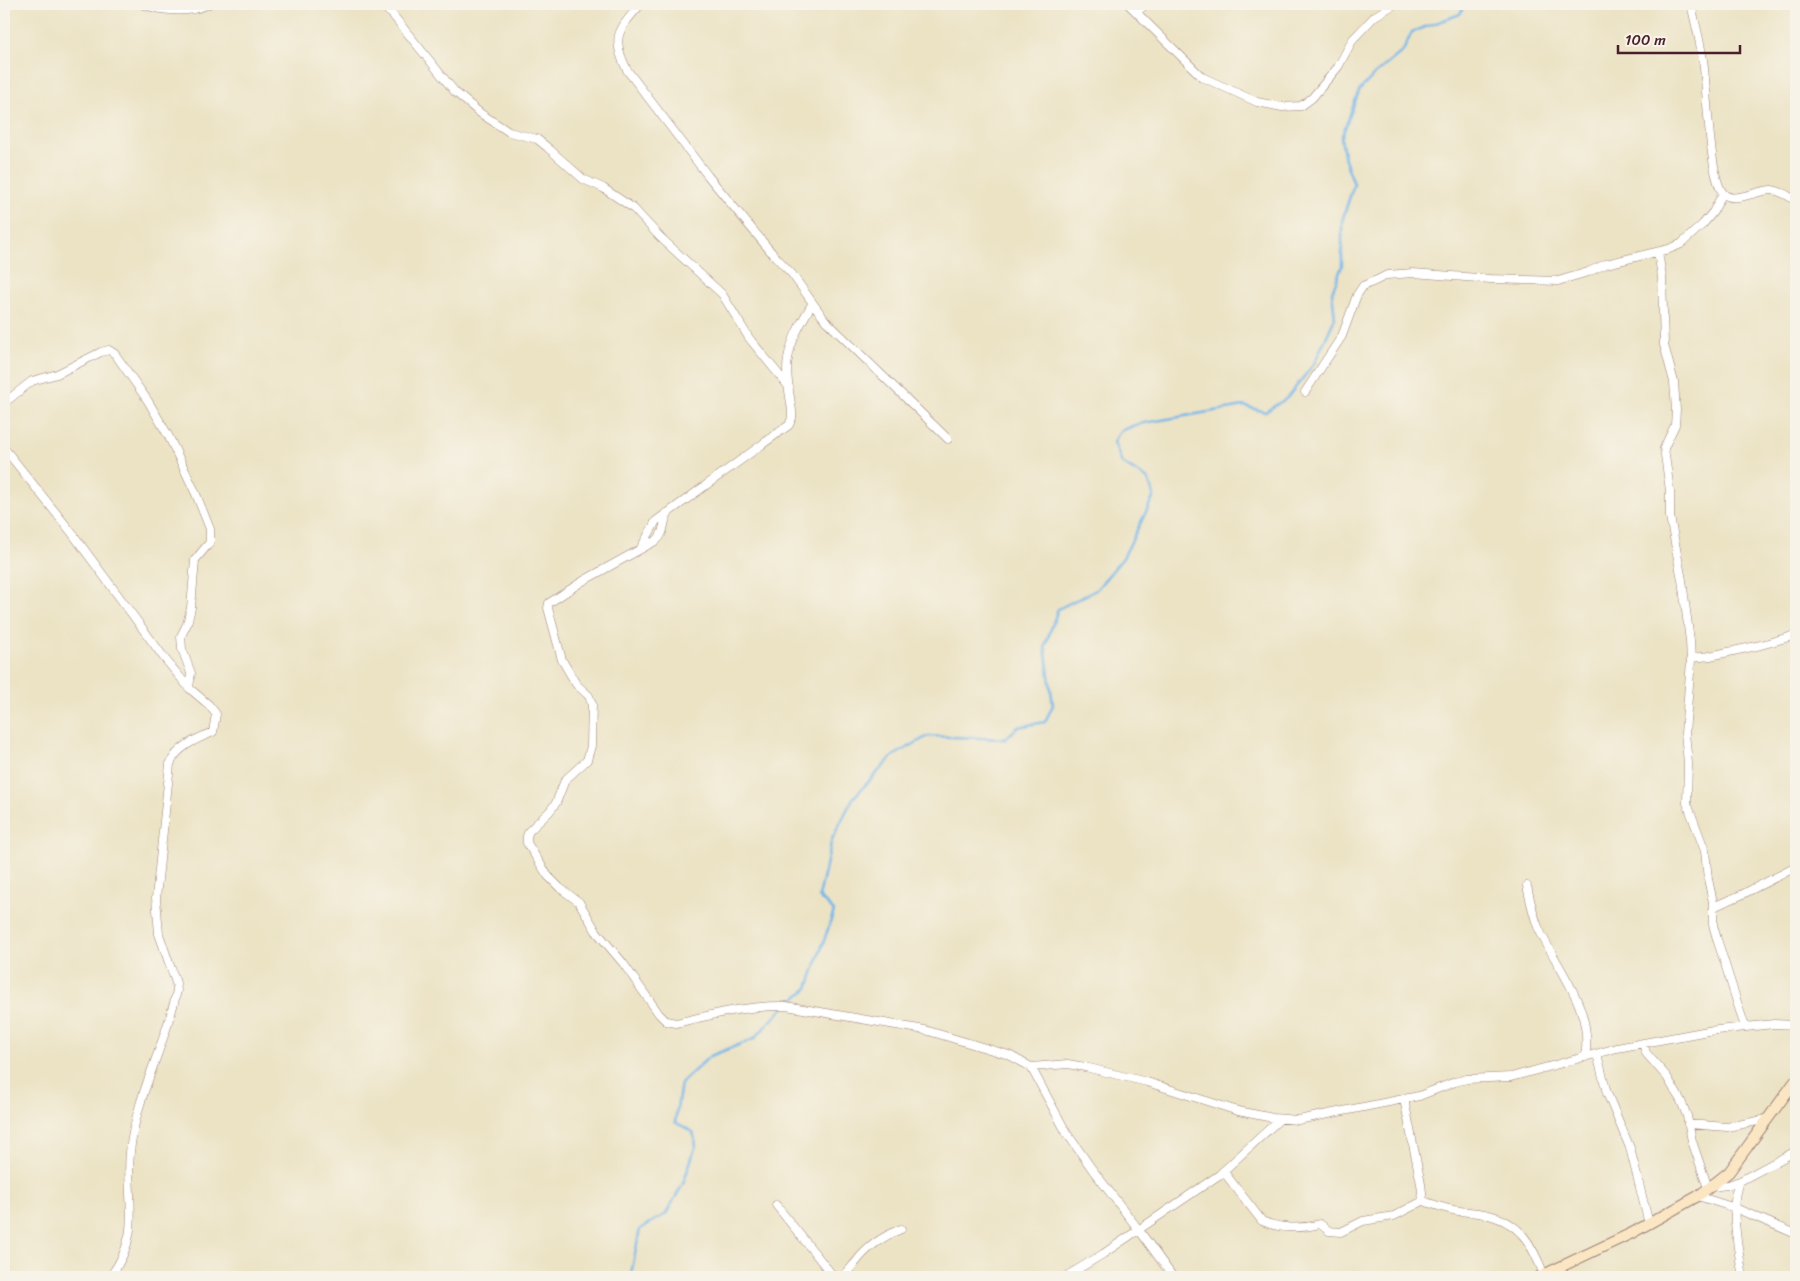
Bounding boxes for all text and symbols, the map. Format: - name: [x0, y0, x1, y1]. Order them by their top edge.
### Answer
- scale bar: [1618, 22, 1740, 54]
- text: 100 m: [1625, 27, 1666, 53]

